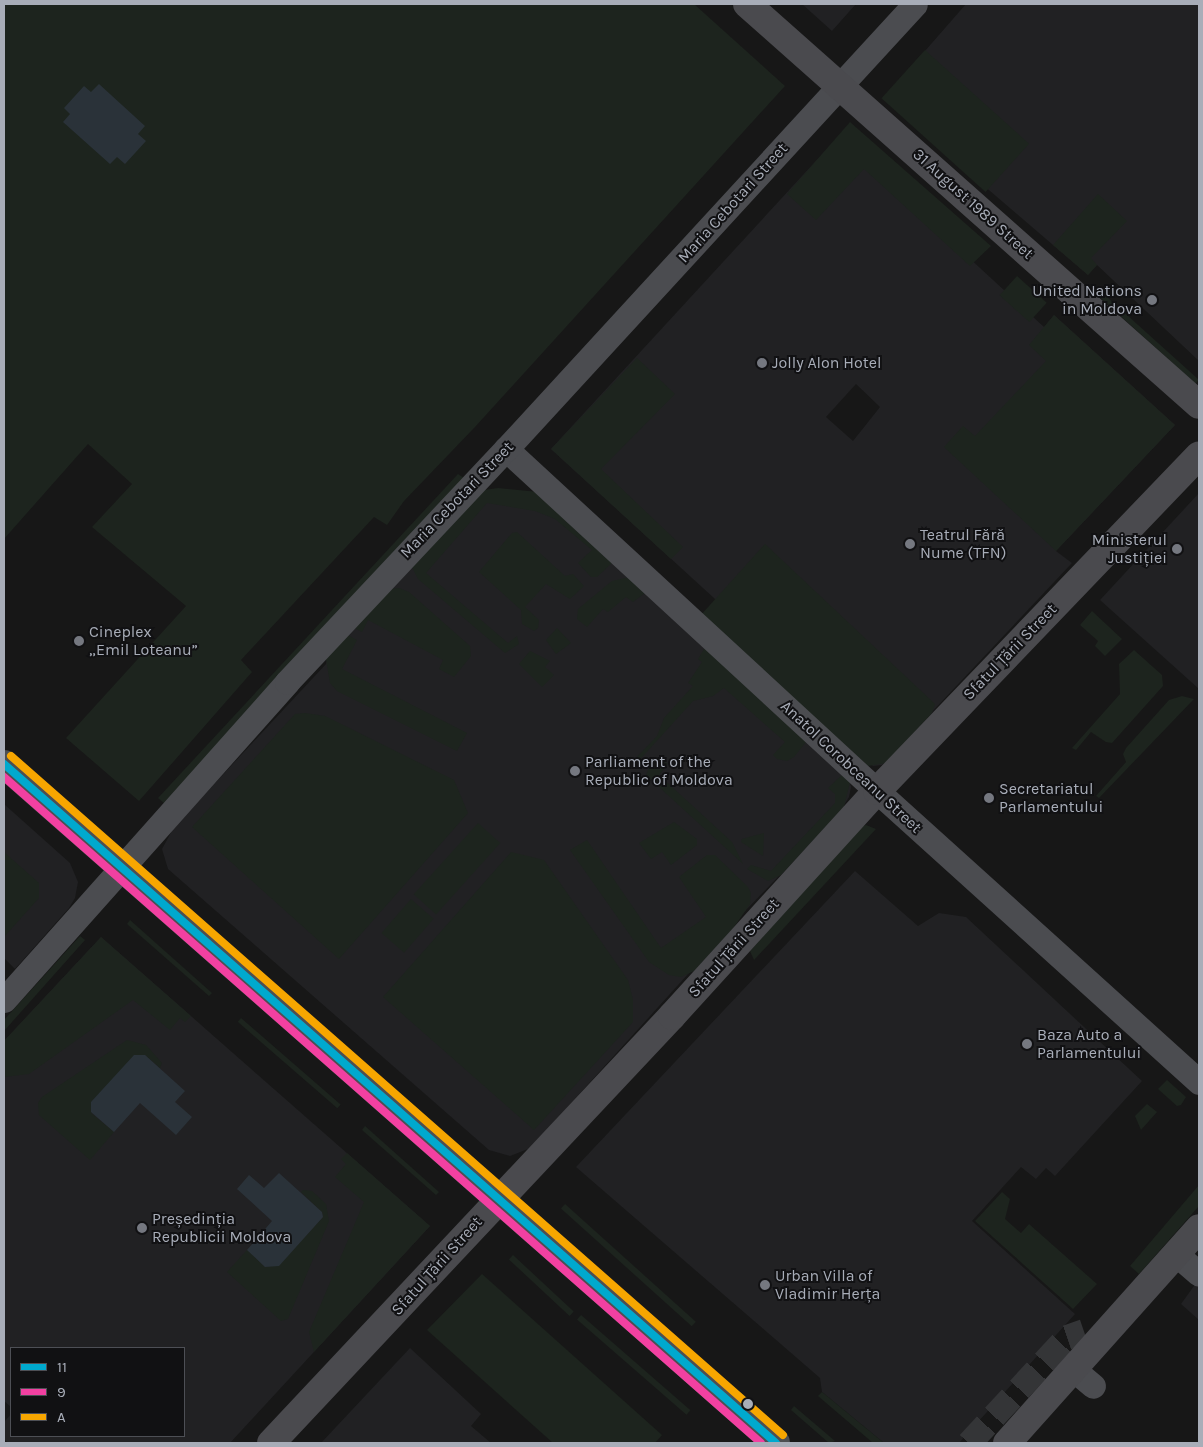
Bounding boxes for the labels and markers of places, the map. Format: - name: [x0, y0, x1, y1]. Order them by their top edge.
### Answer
- place label: United Nations in Moldova: [1032, 281, 1142, 319]
- marker: United Nations in Moldova: [1146, 294, 1158, 306]
- place label: Jolly Alon Hotel: [772, 353, 881, 373]
- marker: Jolly Alon Hotel: [756, 357, 768, 369]
- place label: Teatrul Fără Nume (TFN): [920, 525, 1006, 563]
- place label: Ministerul Justiției: [1092, 530, 1167, 568]
- marker: Teatrul Fără Nume (TFN): [904, 538, 916, 550]
- marker: Ministerul Justiției: [1171, 543, 1183, 555]
- place label: Cineplex „Emil Loteanu”: [89, 622, 198, 660]
- marker: Cineplex „Emil Loteanu”: [73, 635, 85, 647]
- place label: Parliament of the Republic of Moldova: [585, 752, 733, 790]
- marker: Parliament of the Republic of Moldova: [569, 765, 581, 777]
- place label: Secretariatul Parlamentului: [999, 779, 1103, 817]
- marker: Secretariatul Parlamentului: [983, 792, 995, 804]
- place label: Baza Auto a Parlamentului: [1037, 1025, 1141, 1063]
- marker: Baza Auto a Parlamentului: [1021, 1038, 1033, 1050]
- place label: Președinția Republicii Moldova: [152, 1209, 291, 1247]
- marker: Președinția Republicii Moldova: [136, 1222, 148, 1234]
- place label: Urban Villa of Vladimir Herța: [775, 1266, 880, 1304]
- marker: Urban Villa of Vladimir Herța: [759, 1279, 771, 1291]
- unlabelled marker: [743, 1399, 753, 1409]

